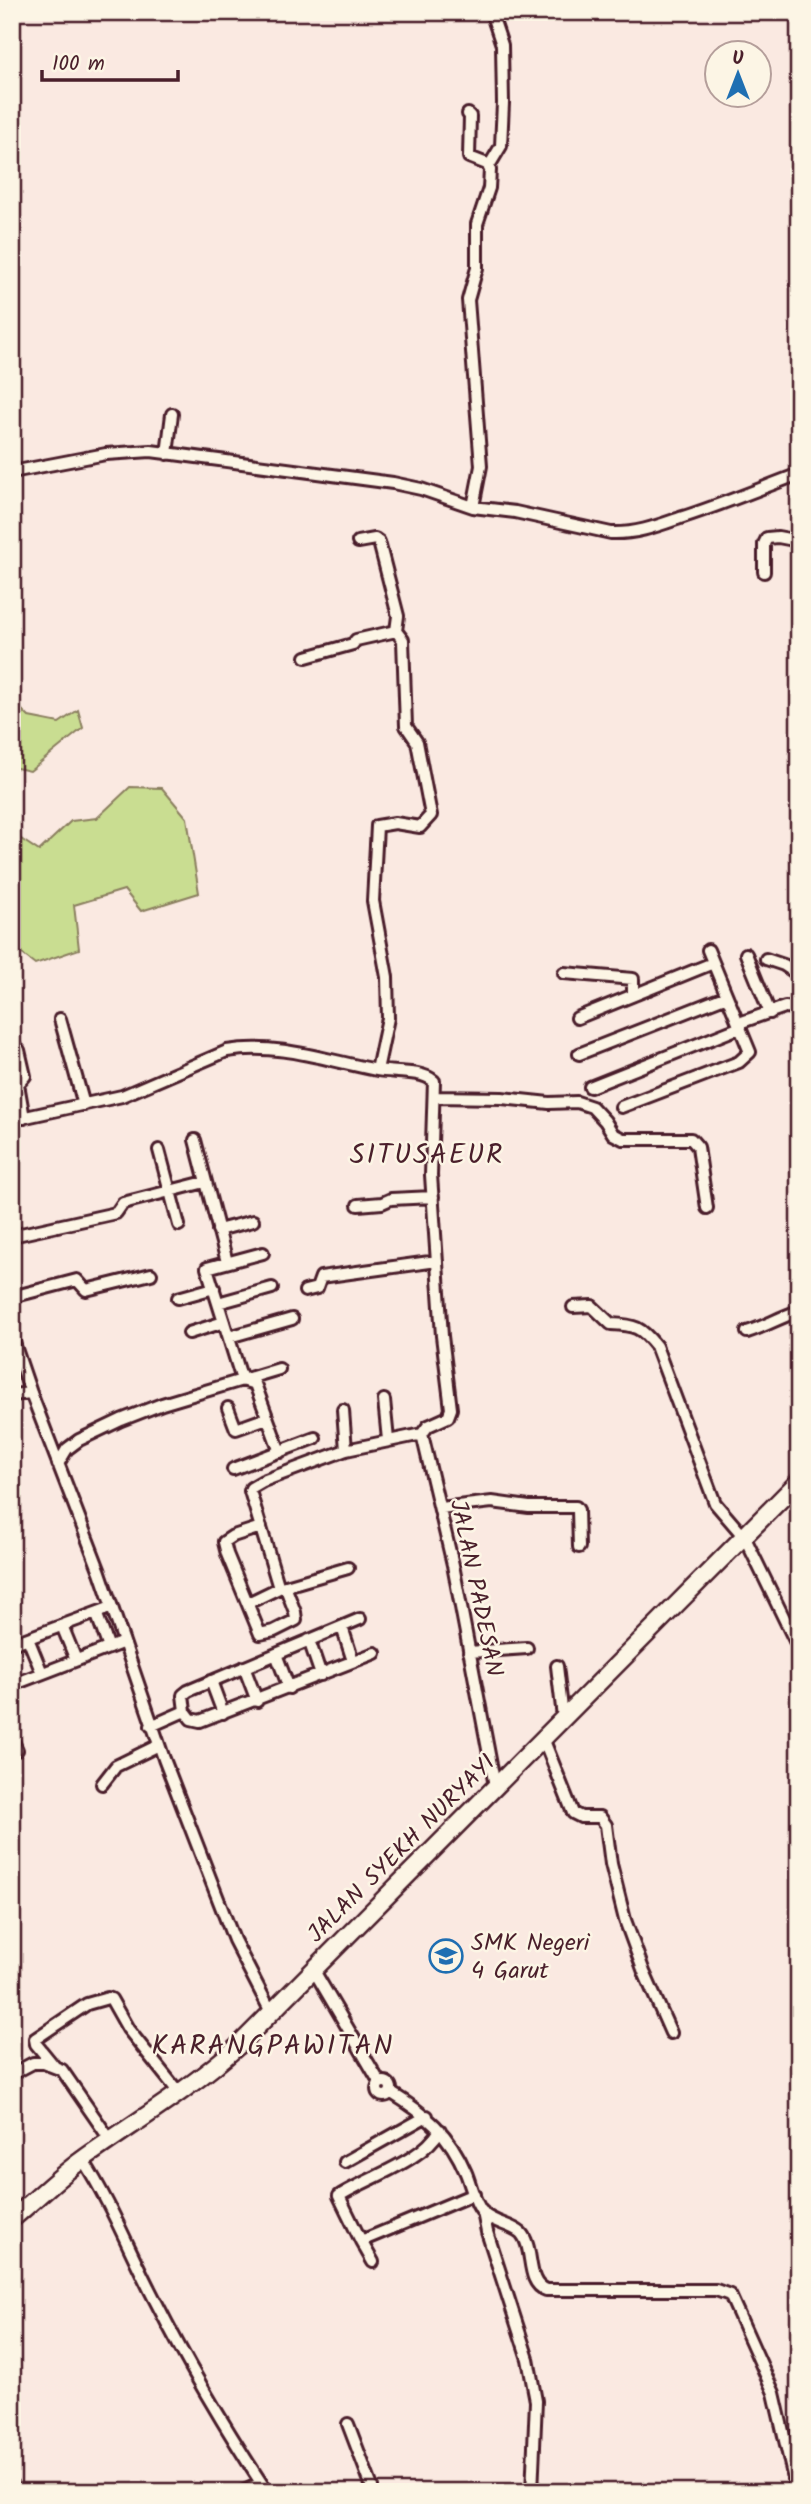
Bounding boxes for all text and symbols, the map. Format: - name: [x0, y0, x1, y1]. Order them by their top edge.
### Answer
- scale bar: [42, 38, 178, 82]
- north arrow: [702, 38, 772, 108]
- text: U: [732, 44, 744, 74]
- text: 100 m: [52, 48, 105, 81]
- district label: SITUSAEUR: [350, 1133, 504, 1178]
- street label: JALAN PADESAN: [438, 1496, 513, 1680]
- street label: JALAN SYEKH NURYAYI: [298, 1745, 506, 1953]
- place label: SMK Negeri 4 Garut: [471, 1924, 591, 1991]
- school or university icon: SMK Negeri 4 Garut: [427, 1937, 465, 1975]
- district label: KARANGPAWITAN: [152, 2024, 394, 2069]

